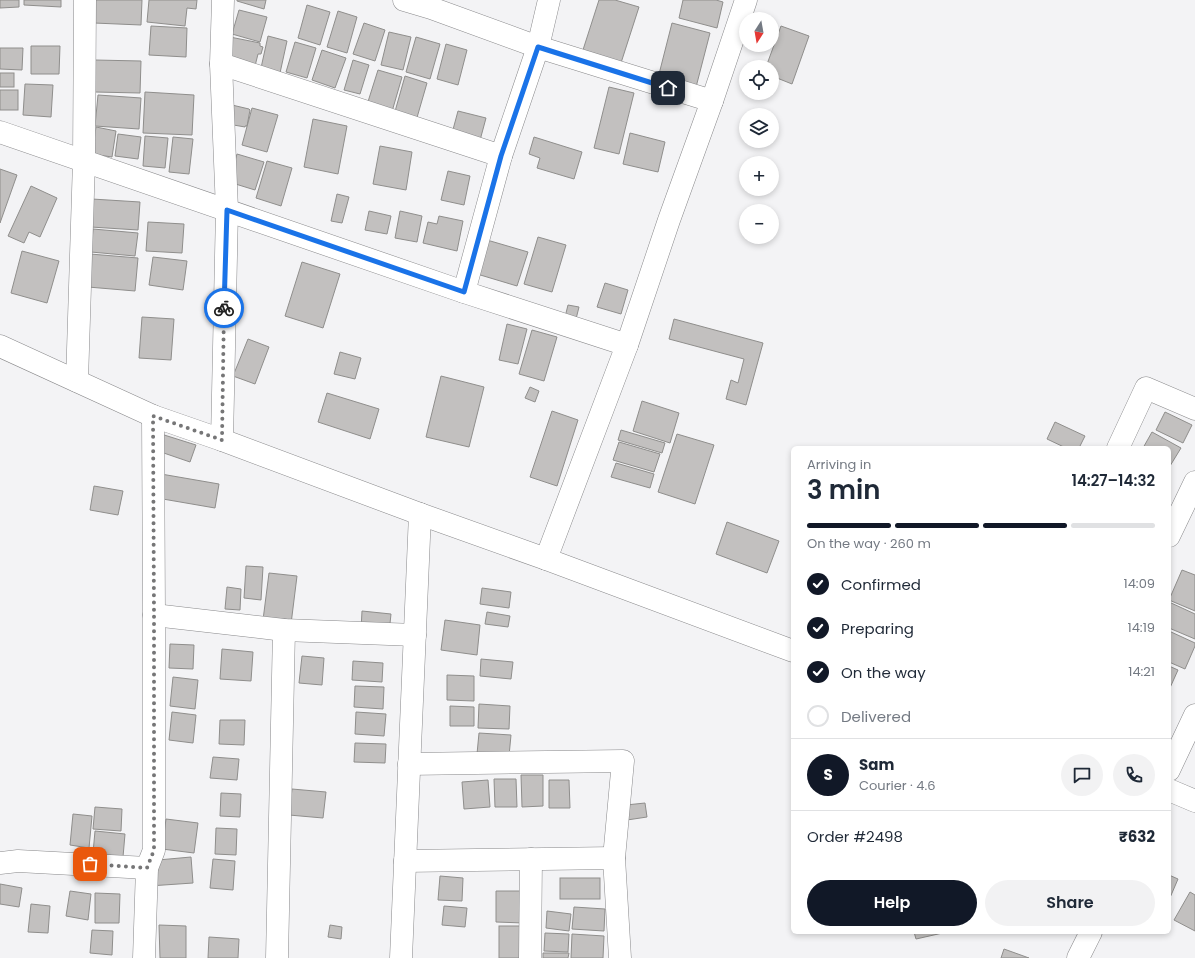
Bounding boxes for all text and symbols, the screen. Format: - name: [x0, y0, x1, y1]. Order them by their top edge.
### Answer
- north arrow: [739, 12, 779, 52]
- map controls: [739, 12, 779, 244]
- button: locate: [739, 60, 779, 100]
- pin: [651, 71, 685, 105]
- icon: home: [657, 77, 679, 99]
- button: layers: [739, 108, 779, 148]
- button: +: [739, 156, 779, 196]
- button: −: [739, 204, 779, 244]
- courier: [204, 288, 244, 328]
- icon: bike: [213, 297, 235, 319]
- text: Arriving in: [807, 455, 871, 474]
- text: 14:27–14:32: [1071, 470, 1155, 491]
- text: 3 min: [807, 472, 880, 508]
- text: On the way · 260 m: [807, 534, 931, 553]
- icon: check: [807, 573, 829, 595]
- text: Confirmed: [841, 574, 921, 595]
- text: 14:09: [1124, 574, 1155, 593]
- icon: check: [807, 617, 829, 639]
- text: Preparing: [841, 618, 914, 639]
- text: 14:19: [1128, 618, 1155, 637]
- icon: check: [807, 661, 829, 683]
- text: On the way: [841, 662, 926, 683]
- text: 14:21: [1128, 662, 1155, 681]
- text: Delivered: [841, 706, 911, 727]
- text: Sam: [859, 754, 894, 775]
- button: chat: [1061, 754, 1103, 796]
- button: phone: [1113, 754, 1155, 796]
- text: S: [823, 764, 833, 785]
- text: Courier · 4.6: [859, 776, 936, 795]
- text: Order #2498: [807, 826, 903, 847]
- text: ₹632: [1119, 826, 1155, 847]
- pin: [73, 847, 107, 881]
- icon: bag: [79, 853, 101, 875]
- button: Help: [807, 880, 977, 926]
- button: Share: [985, 880, 1155, 926]

